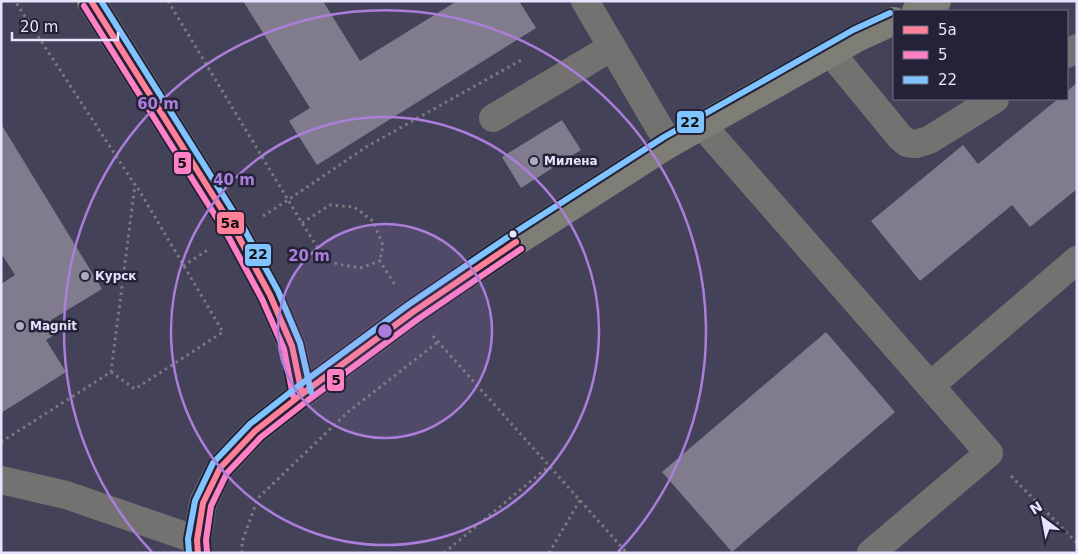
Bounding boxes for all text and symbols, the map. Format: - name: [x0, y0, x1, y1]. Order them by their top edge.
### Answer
- scale bar: [12, 10, 119, 42]
- legend: [893, 10, 1068, 100]
- text: 20 m: [20, 18, 58, 36]
- text: 5а: [938, 21, 957, 39]
- text: 5: [938, 46, 948, 64]
- text: 22: [938, 71, 957, 89]
- text: 60 m: [137, 95, 179, 113]
- line badge: 22: [676, 110, 705, 134]
- text: 22: [680, 114, 700, 130]
- line badge: 5: [173, 151, 192, 175]
- place label: Милена: [544, 154, 598, 168]
- text: 5: [177, 155, 187, 171]
- marker: Милена: [528, 155, 540, 167]
- text: 40 m: [213, 171, 255, 189]
- line badge: 5а: [216, 211, 245, 235]
- text: 5а: [220, 215, 240, 231]
- unlabelled marker: [508, 229, 518, 239]
- line badge: 22: [244, 243, 272, 267]
- text: 22: [248, 246, 268, 262]
- text: 20 m: [288, 247, 330, 265]
- place label: Курск: [95, 269, 136, 283]
- marker: Курск: [79, 270, 91, 282]
- place label: Magnit: [30, 319, 77, 333]
- marker: Magnit: [14, 320, 26, 332]
- centre of rings: [376, 322, 394, 340]
- line badge: 5: [326, 368, 345, 392]
- text: 5: [331, 372, 341, 388]
- north arrow: [1018, 494, 1068, 544]
- text: N: [1027, 498, 1045, 518]

